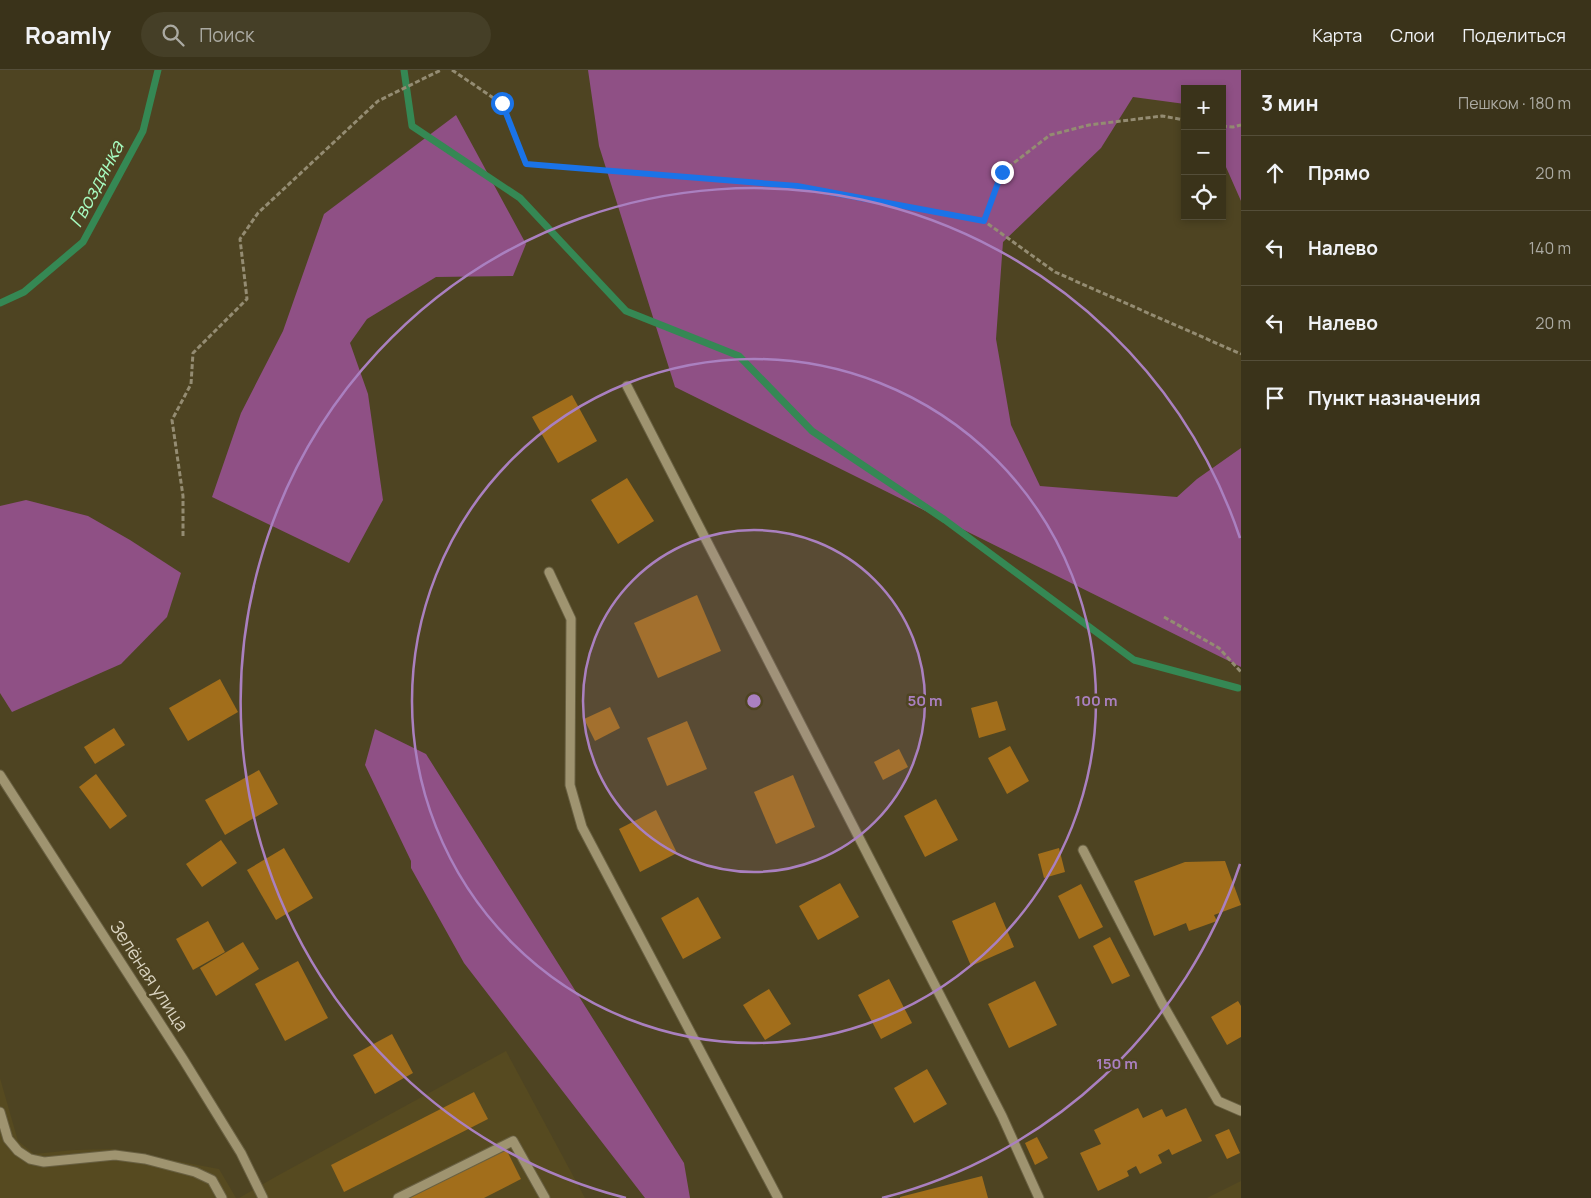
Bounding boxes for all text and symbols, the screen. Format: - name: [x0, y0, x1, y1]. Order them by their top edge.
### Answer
- search box: [141, 12, 491, 57]
- text: Roamly: [25, 18, 111, 51]
- icon: search: [159, 21, 187, 49]
- text: Поиск: [199, 22, 254, 48]
- text: Карта: [1312, 23, 1362, 47]
- text: Слои: [1390, 23, 1434, 47]
- text: Поделиться: [1462, 23, 1566, 47]
- map controls: [1181, 85, 1226, 220]
- button: +: [1181, 85, 1226, 130]
- text: 3 мин: [1261, 89, 1318, 117]
- route start: [491, 92, 514, 115]
- text: Пешком · 180 m: [1458, 92, 1571, 114]
- button: −: [1181, 130, 1226, 175]
- water label: Гвоздянка: [62, 135, 130, 232]
- icon: ahead: [1261, 159, 1289, 187]
- text: Прямо: [1308, 160, 1370, 186]
- route end: [991, 161, 1014, 184]
- text: 20 m: [1535, 162, 1571, 184]
- button: locate: [1181, 175, 1226, 220]
- icon: left: [1261, 234, 1289, 262]
- text: Налево: [1308, 235, 1378, 261]
- text: 140 m: [1529, 237, 1571, 259]
- icon: left: [1261, 309, 1289, 337]
- text: Налево: [1308, 310, 1378, 336]
- text: 20 m: [1535, 312, 1571, 334]
- icon: arrive: [1261, 384, 1289, 412]
- text: Пункт назначения: [1308, 385, 1481, 411]
- text: 50 m: [907, 690, 943, 711]
- text: 100 m: [1075, 690, 1117, 711]
- centre of rings: [745, 692, 763, 710]
- street label: Зелёная улица: [105, 916, 195, 1035]
- text: 150 m: [1096, 1053, 1138, 1074]

